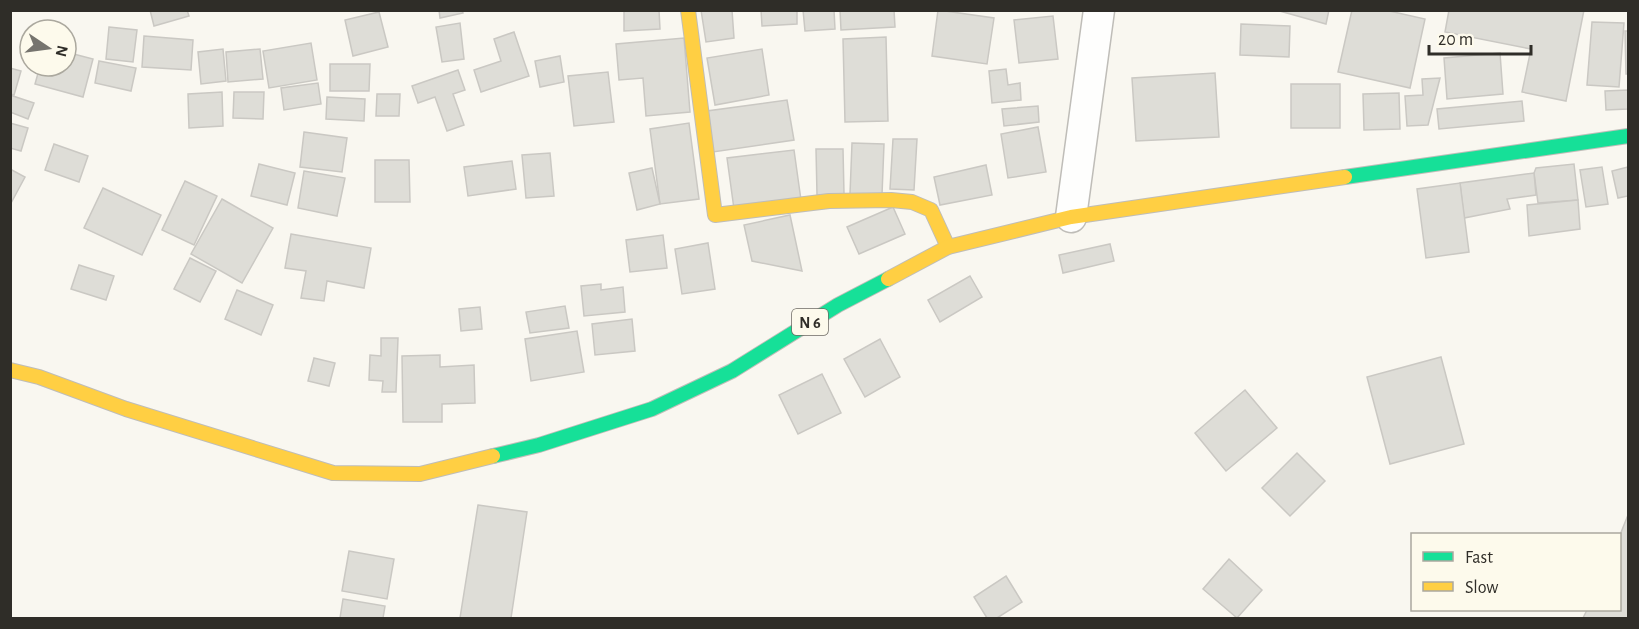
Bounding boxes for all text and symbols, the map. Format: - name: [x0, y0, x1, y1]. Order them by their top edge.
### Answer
- north arrow: [18, 18, 78, 78]
- scale bar: [1429, 18, 1531, 56]
- text: 20 m: [1438, 31, 1473, 49]
- text: N: [53, 44, 71, 58]
- road number: N 6: [792, 309, 828, 335]
- legend: [1411, 533, 1621, 611]
- text: Fast: [1465, 549, 1493, 567]
- text: Slow: [1465, 579, 1498, 597]

